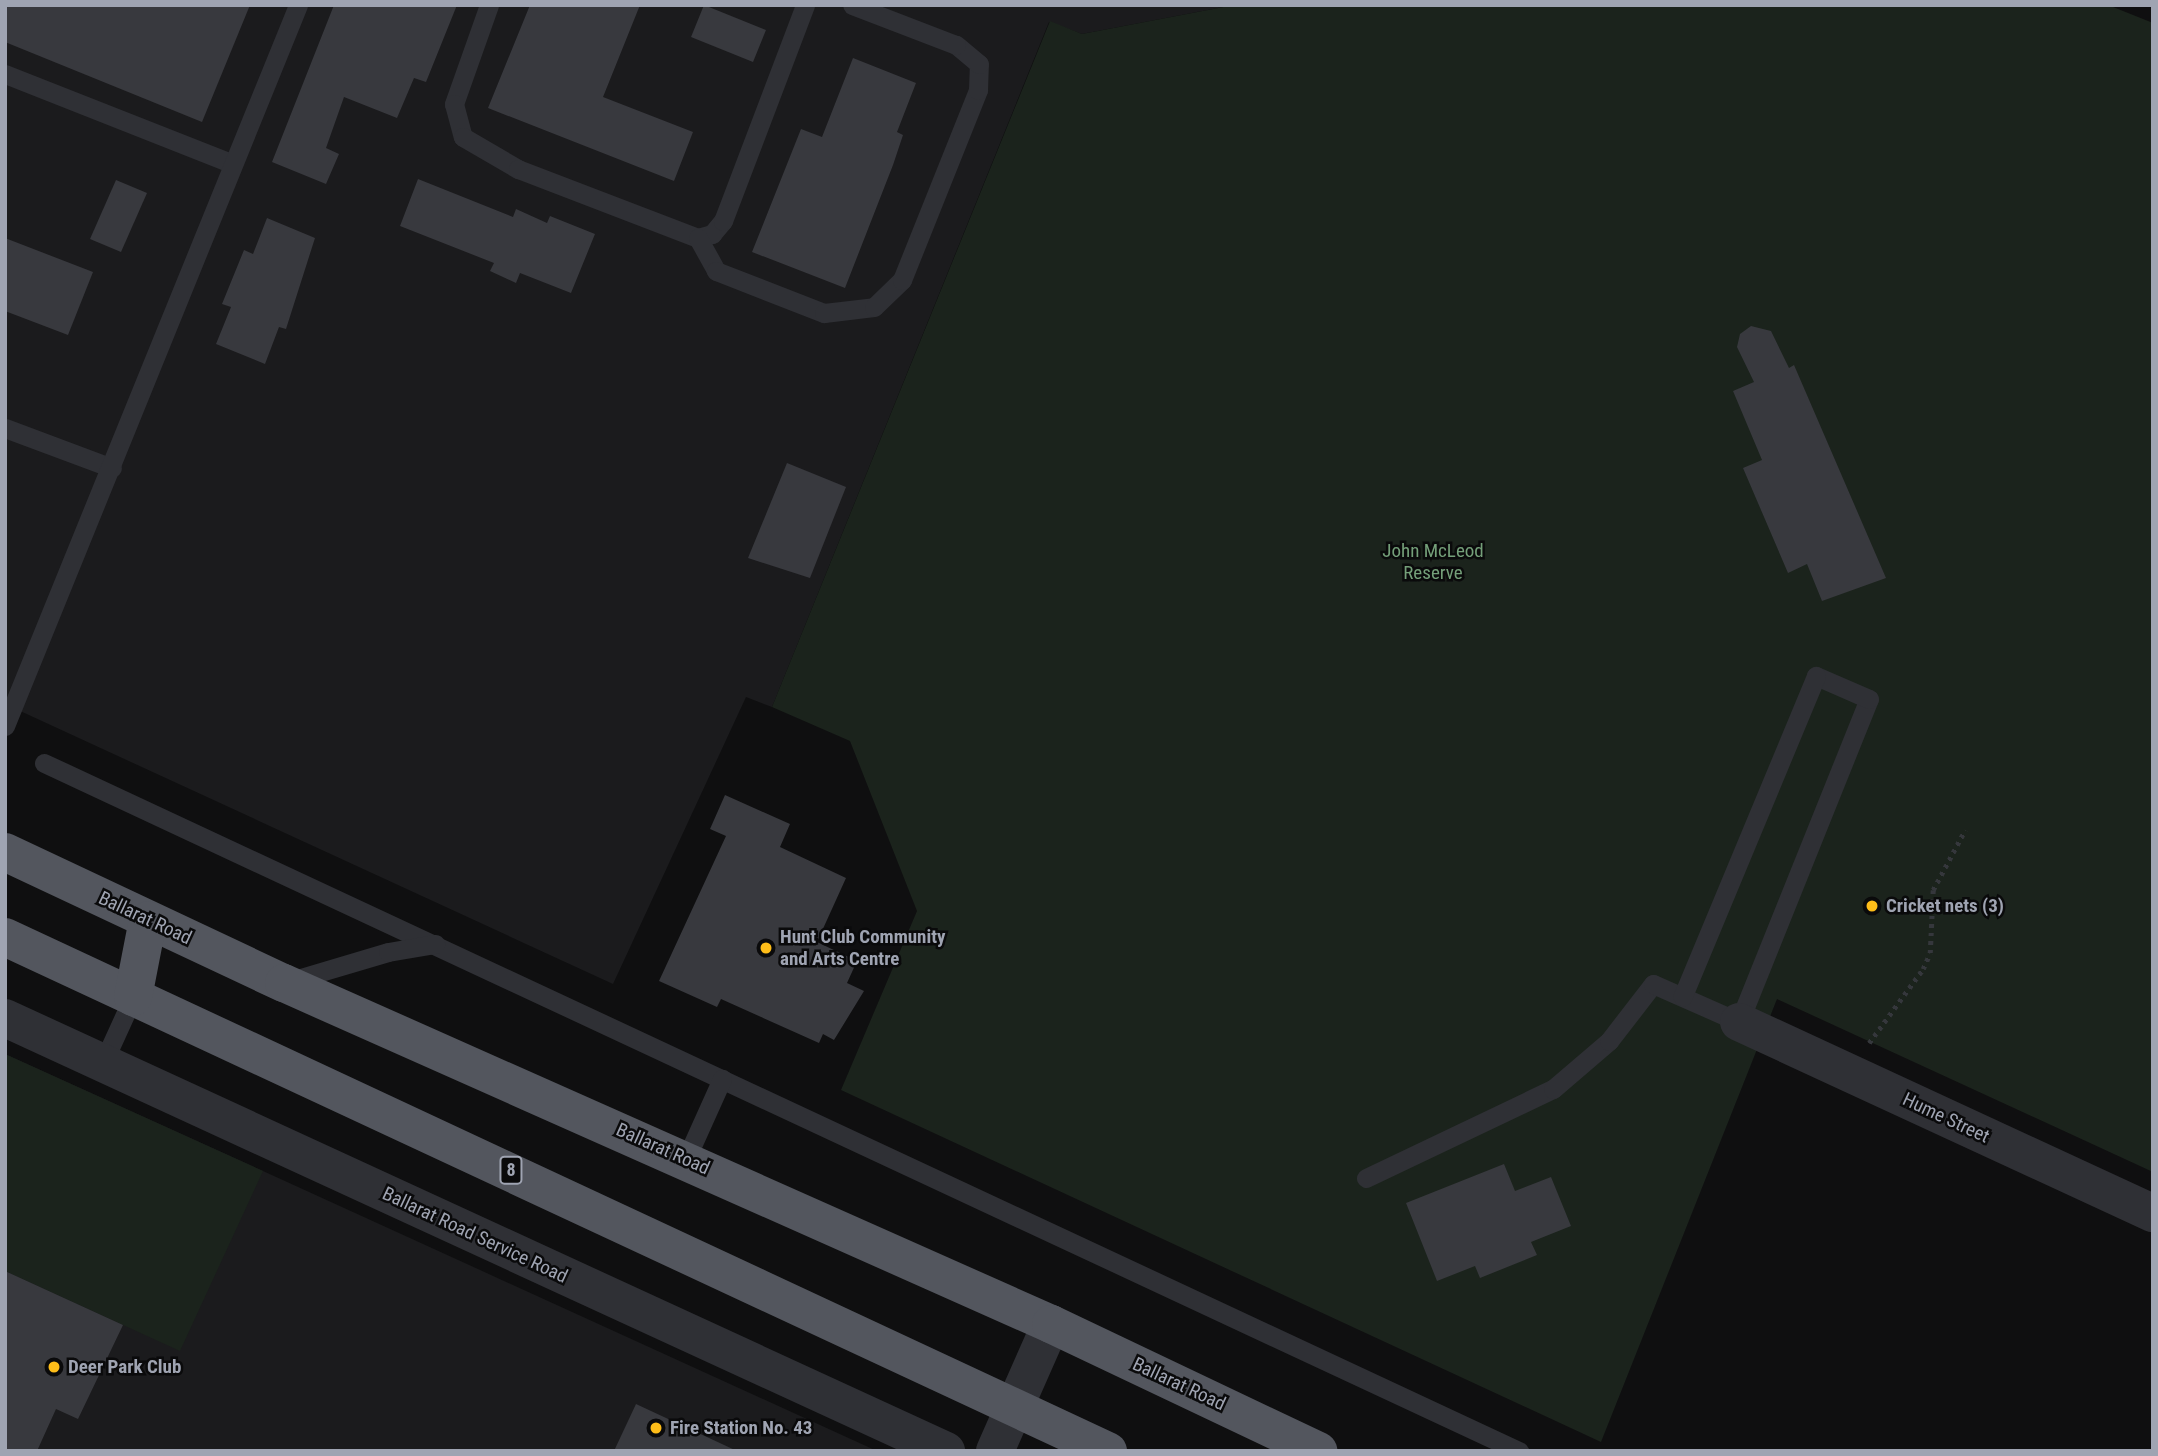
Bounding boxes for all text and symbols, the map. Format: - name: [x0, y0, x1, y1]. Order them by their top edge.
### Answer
- park label: John McLeod Reserve: [1382, 540, 1484, 584]
- street label: Ballarat Road: [95, 887, 195, 949]
- place label: Cricket nets (3): [1886, 895, 2004, 917]
- marker: Cricket nets (3): [1864, 898, 1880, 914]
- place label: Hunt Club Community and Arts Centre: [780, 926, 946, 970]
- marker: Hunt Club Community and Arts Centre: [758, 940, 774, 956]
- street label: Hume Street: [1899, 1088, 1993, 1148]
- street label: Ballarat Road: [613, 1118, 713, 1180]
- road number: 8: [499, 1156, 523, 1184]
- street label: Ballarat Road Service Road: [379, 1182, 571, 1288]
- street label: Ballarat Road: [1129, 1353, 1229, 1415]
- place label: Deer Park Club: [68, 1356, 181, 1378]
- marker: Deer Park Club: [46, 1359, 62, 1375]
- place label: Fire Station No. 43: [670, 1417, 812, 1439]
- marker: Fire Station No. 43: [648, 1420, 664, 1436]

